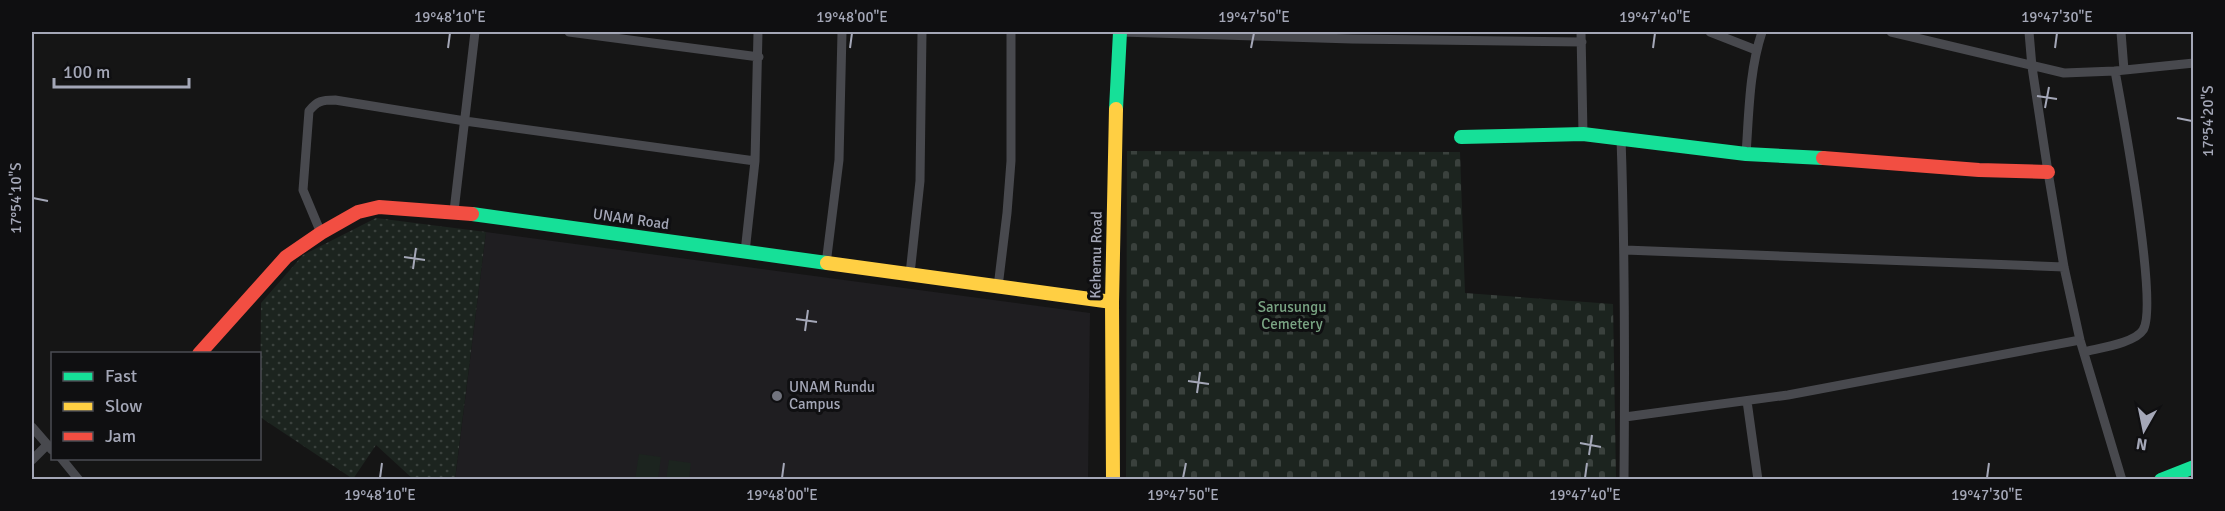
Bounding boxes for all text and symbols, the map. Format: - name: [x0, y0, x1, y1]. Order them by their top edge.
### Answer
- text: 19°48'10"E: [414, 8, 486, 26]
- text: 19°48'00"E: [816, 8, 888, 26]
- text: 19°47'50"E: [1218, 8, 1290, 26]
- text: 19°47'40"E: [1619, 8, 1691, 26]
- text: 19°47'30"E: [2021, 8, 2093, 26]
- scale bar: [54, 51, 189, 89]
- text: 100 m: [63, 61, 110, 83]
- text: 17°54'20"S: [2199, 85, 2217, 157]
- text: 17°54'10"S: [7, 162, 25, 234]
- street label: UNAM Road: [592, 205, 670, 233]
- street label: Kehemu Road: [1086, 211, 1106, 299]
- park label: Sarusungu Cemetery: [1258, 298, 1326, 333]
- legend: [51, 352, 261, 460]
- text: Fast: [105, 365, 137, 387]
- place label: UNAM Rundu Campus: [789, 378, 875, 413]
- marker: UNAM Rundu Campus: [770, 389, 784, 403]
- text: Slow: [105, 395, 142, 417]
- north arrow: [2114, 400, 2174, 460]
- text: Jam: [105, 425, 136, 447]
- text: N: [2135, 433, 2149, 455]
- text: 19°48'10"E: [344, 486, 416, 504]
- text: 19°48'00"E: [746, 486, 818, 504]
- text: 19°47'50"E: [1147, 486, 1219, 504]
- text: 19°47'40"E: [1549, 486, 1621, 504]
- text: 19°47'30"E: [1951, 486, 2023, 504]

